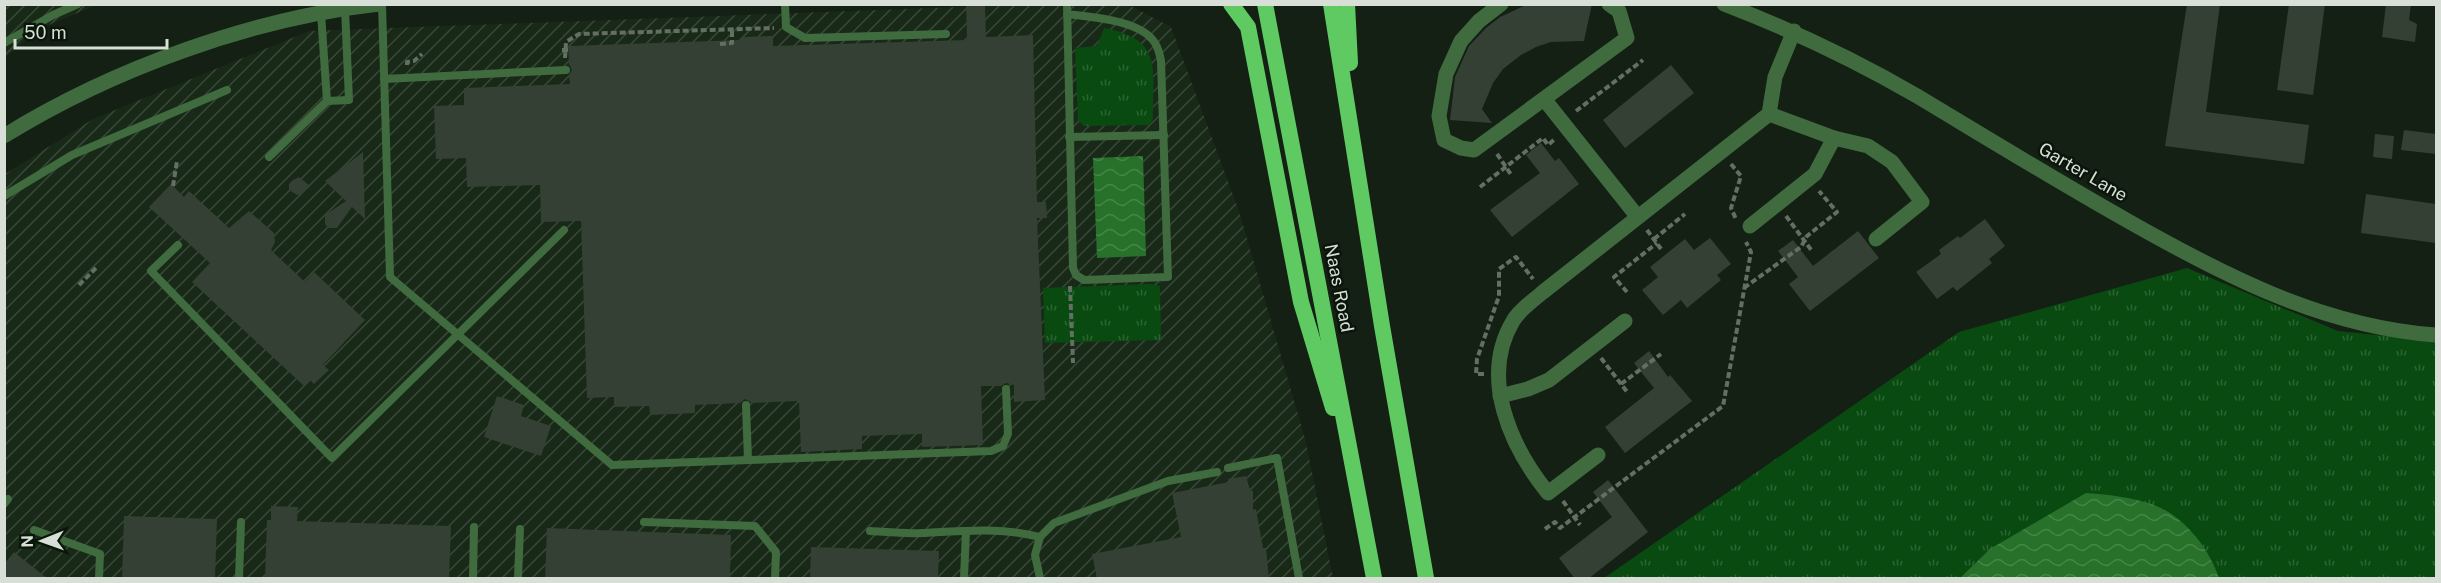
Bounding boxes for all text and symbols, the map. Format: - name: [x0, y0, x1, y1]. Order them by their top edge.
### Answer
- scale bar: [15, 12, 166, 50]
- text: 50 m: [24, 22, 67, 43]
- street label: Garter Lane: [2035, 138, 2131, 205]
- street label: Naas Road: [1321, 242, 1358, 334]
- north arrow: [12, 511, 72, 571]
- text: N: [18, 535, 37, 548]

